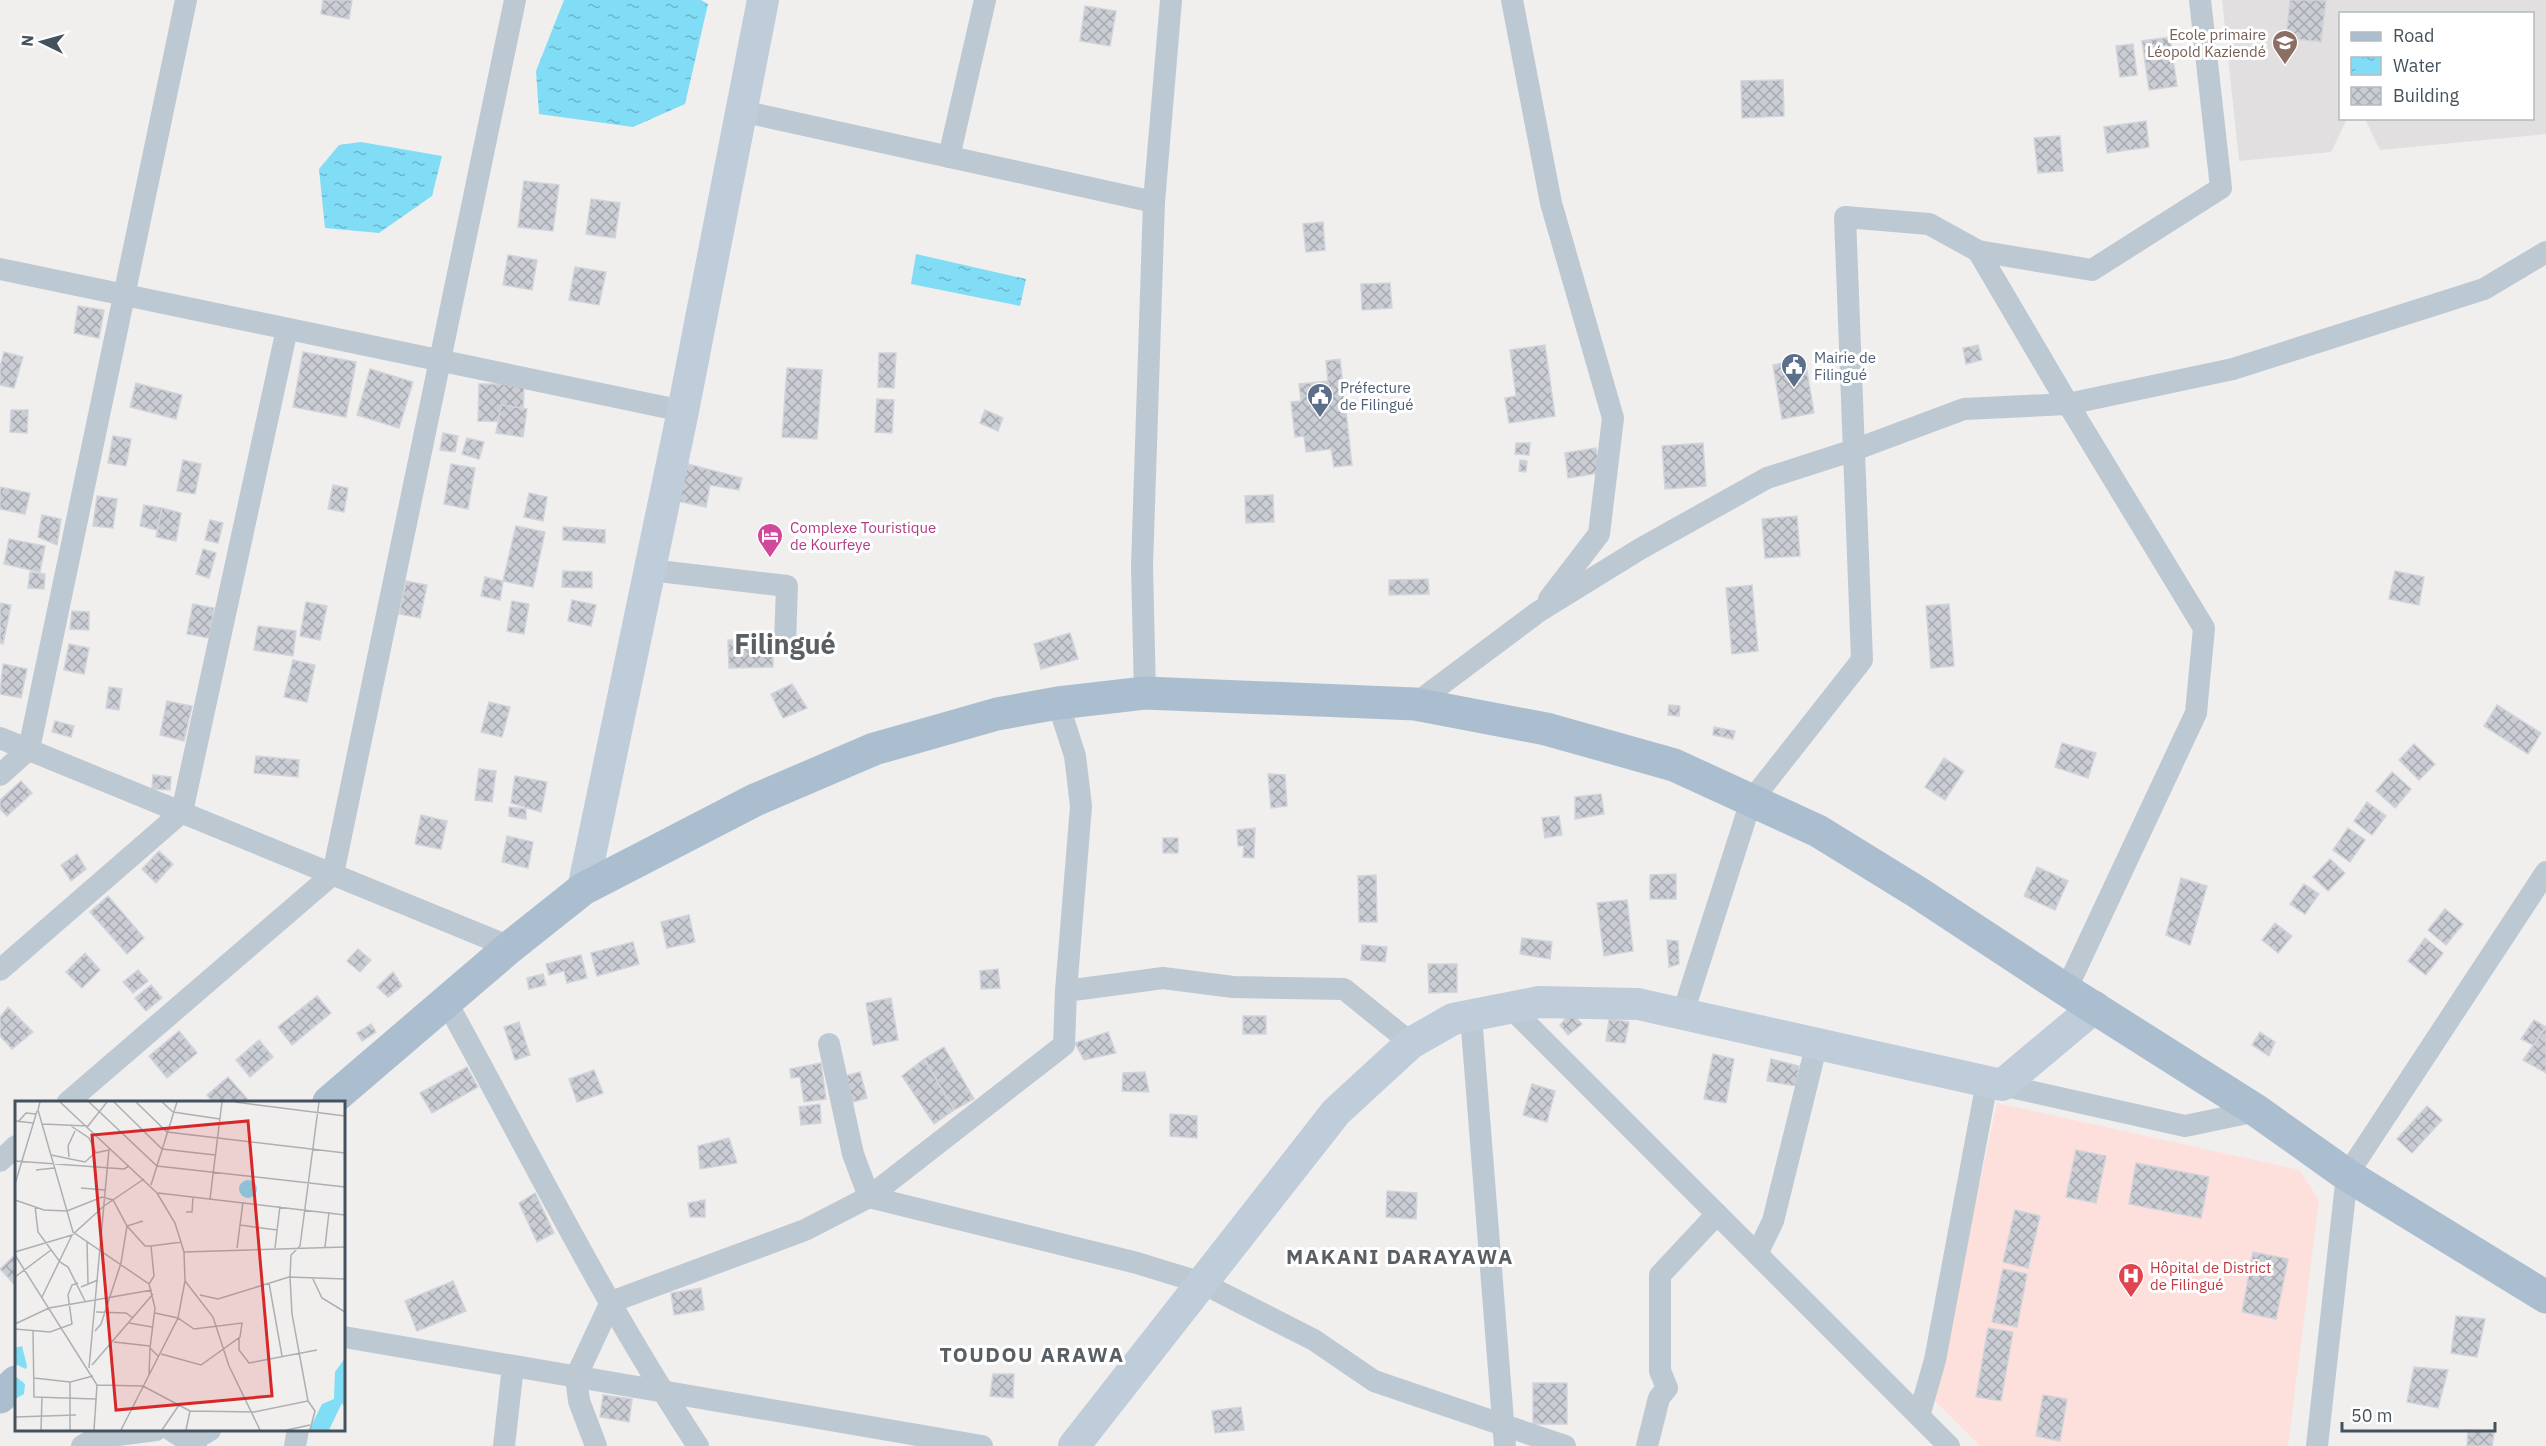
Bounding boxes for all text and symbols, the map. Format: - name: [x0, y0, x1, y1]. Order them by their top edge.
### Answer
- north arrow: [12, 12, 72, 72]
- legend: [2339, 12, 2534, 120]
- text: Road: [2393, 24, 2434, 47]
- place label: Ecole primaire Léopold Kaziendé: [2147, 25, 2266, 61]
- school or university icon: Ecole primaire Léopold Kaziendé: [2270, 28, 2300, 66]
- text: N: [17, 34, 38, 47]
- text: Water: [2393, 54, 2442, 77]
- text: Building: [2393, 84, 2460, 107]
- place label: Mairie de Filingué: [1814, 348, 1876, 384]
- public building icon: Mairie de Filingué: [1779, 351, 1809, 389]
- place label: Préfecture de Filingué: [1340, 378, 1414, 414]
- public building icon: Préfecture de Filingué: [1305, 381, 1335, 419]
- place label: Complexe Touristique de Kourfeye: [790, 518, 936, 554]
- hotel icon: Complexe Touristique de Kourfeye: [755, 521, 785, 559]
- district label: Filingué: [734, 626, 836, 661]
- inset map: [15, 1101, 345, 1431]
- district label: MAKANI DARAYAWA: [1286, 1242, 1514, 1270]
- place label: Hôpital de District de Filingué: [2150, 1258, 2271, 1294]
- hospital icon: Hôpital de District de Filingué: [2116, 1261, 2146, 1299]
- district label: TOUDOU ARAWA: [939, 1340, 1125, 1368]
- scale bar: [2342, 1395, 2495, 1433]
- text: 50 m: [2351, 1404, 2393, 1427]

